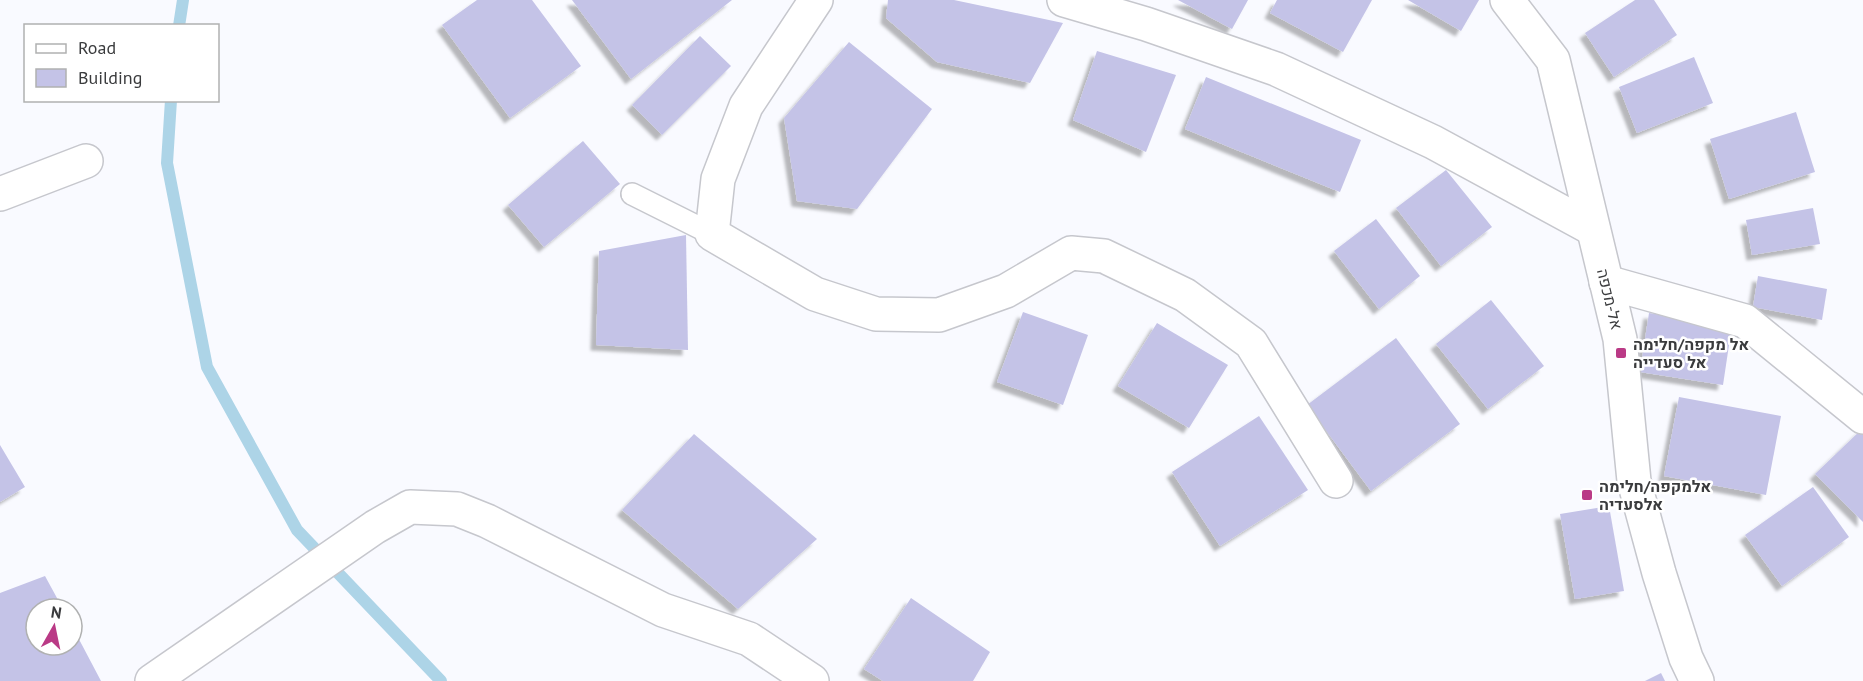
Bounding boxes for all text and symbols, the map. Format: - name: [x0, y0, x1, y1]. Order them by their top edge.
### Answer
- legend: [24, 24, 219, 102]
- text: Road: [78, 36, 116, 59]
- text: Building: [78, 66, 142, 89]
- street label: אל-מכפה: [1593, 266, 1627, 332]
- place label: אל מקפה/חלימה אל סעדייה: [1633, 334, 1749, 372]
- marker: אל מקפה/חלימה אל סעדייה: [1614, 346, 1628, 360]
- place label: אלמקפה/חלימה אלסעדיה: [1599, 476, 1711, 514]
- marker: אלמקפה/חלימה אלסעדיה: [1580, 488, 1594, 502]
- north arrow: [24, 597, 84, 657]
- text: N: [50, 601, 63, 623]

